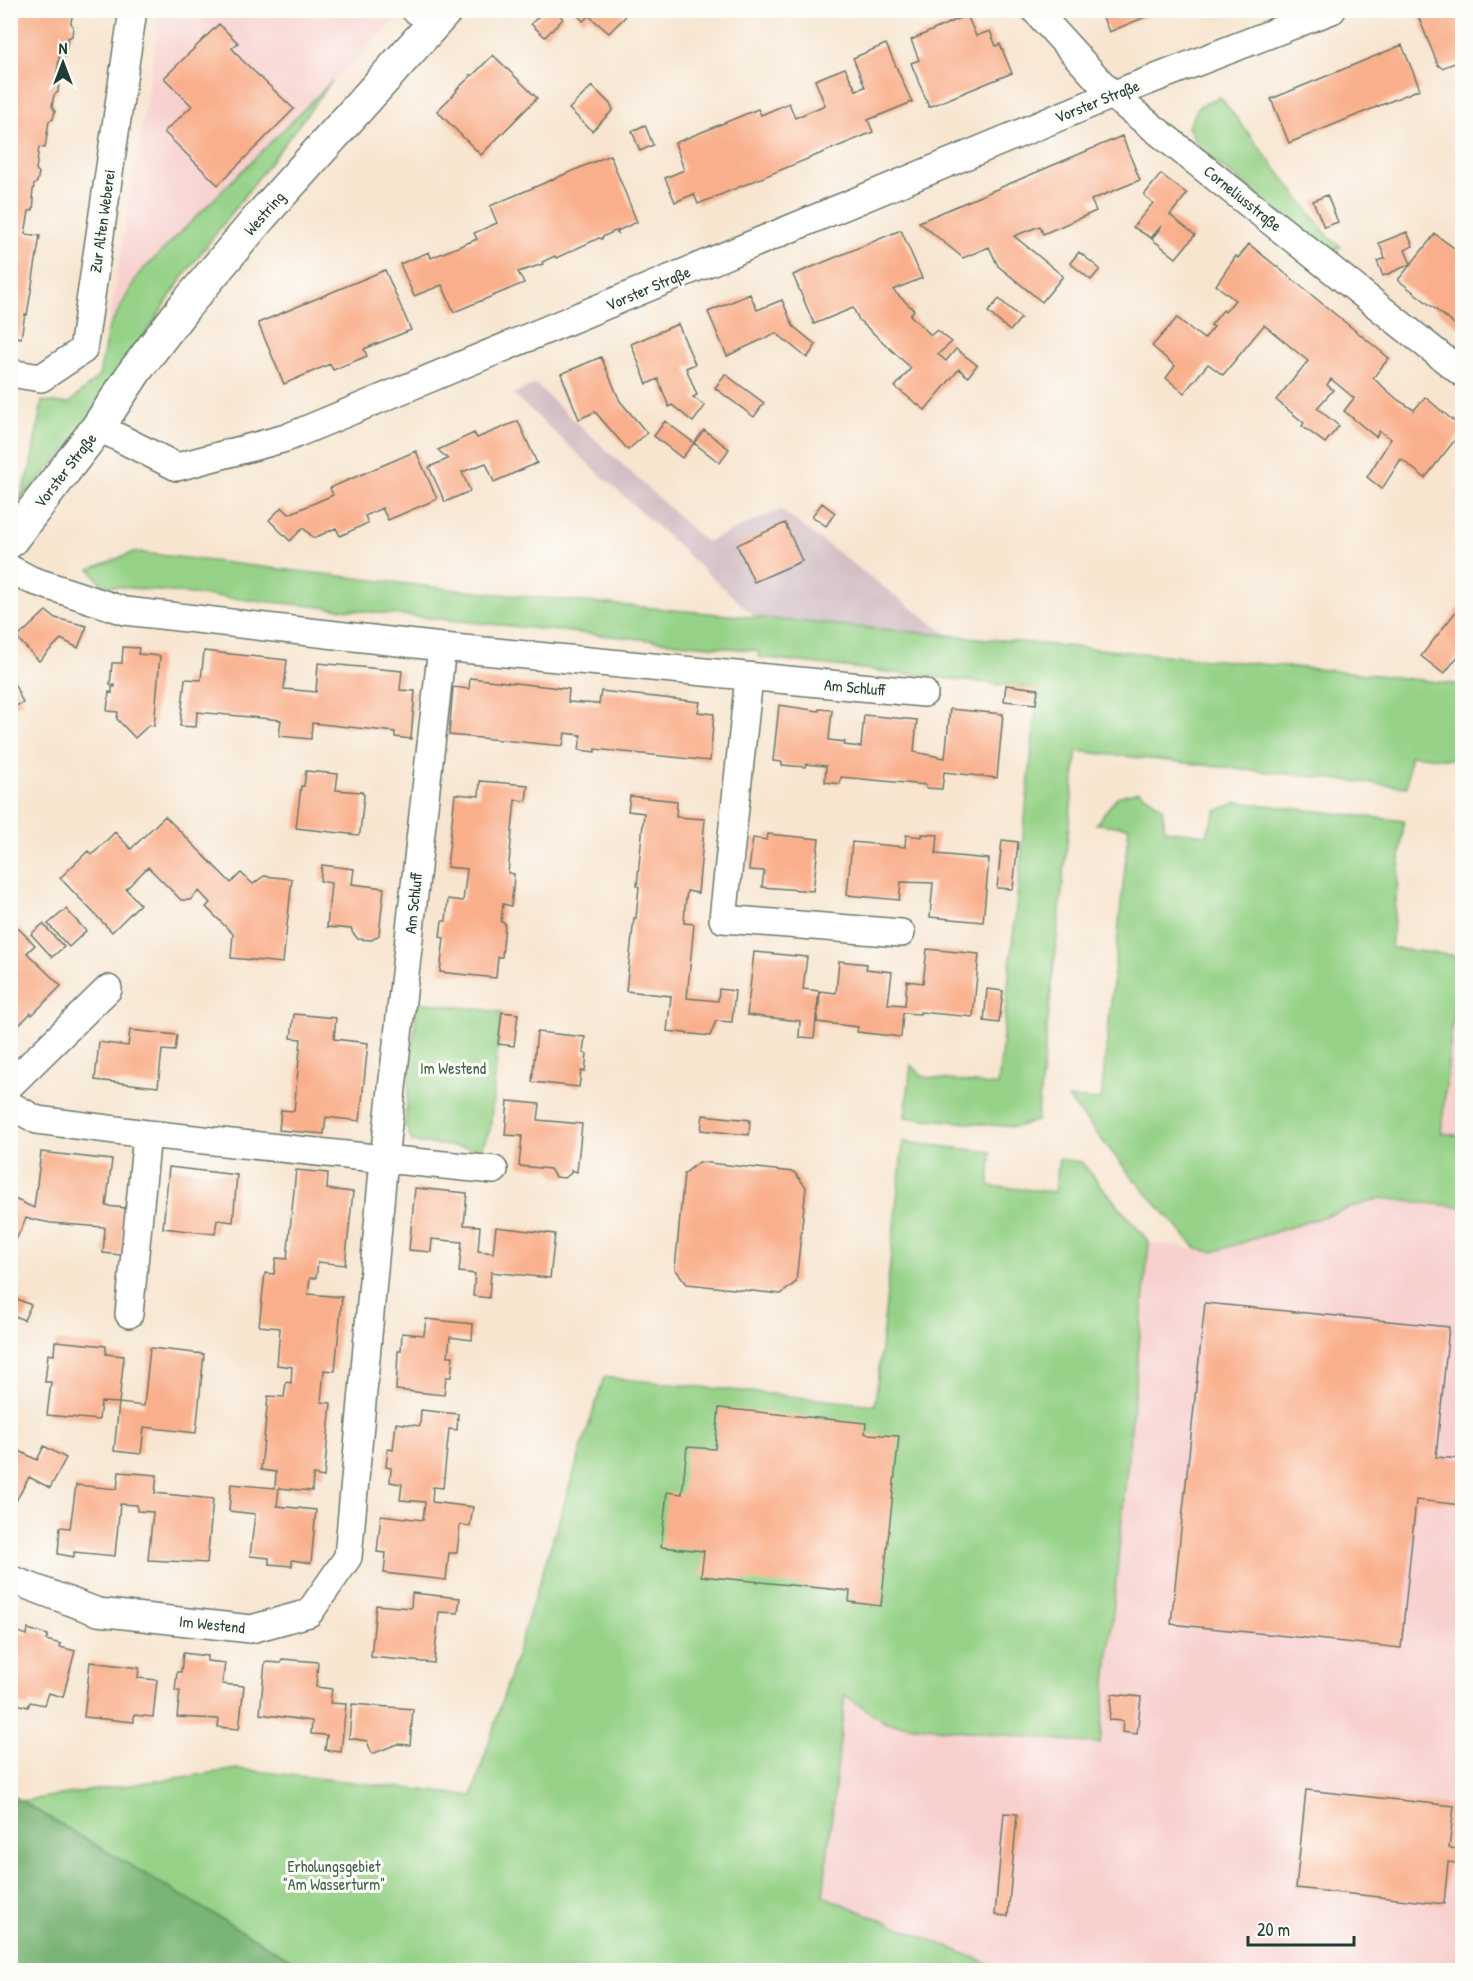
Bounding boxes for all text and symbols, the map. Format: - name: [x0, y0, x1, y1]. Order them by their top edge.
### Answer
- north arrow: [33, 33, 93, 93]
- text: N: [59, 37, 68, 59]
- street label: Vorster Straße: [1051, 74, 1143, 128]
- street label: Corneliusstraße: [1199, 160, 1287, 237]
- street label: Zur Alten Weberei: [84, 168, 120, 274]
- street label: Westring: [239, 186, 289, 240]
- street label: Vorster Straße: [602, 260, 694, 316]
- street label: Vorster Straße: [29, 427, 102, 512]
- street label: Am Schluff: [823, 673, 887, 701]
- street label: Am Schluff: [399, 871, 427, 935]
- park label: Im Westend: [420, 1057, 486, 1079]
- street label: Im Westend: [178, 1610, 246, 1638]
- park label: Erholungsgebiet "Am Wasserturm": [283, 1855, 385, 1895]
- scale bar: [1248, 1909, 1354, 1947]
- text: 20 m: [1257, 1917, 1290, 1942]

